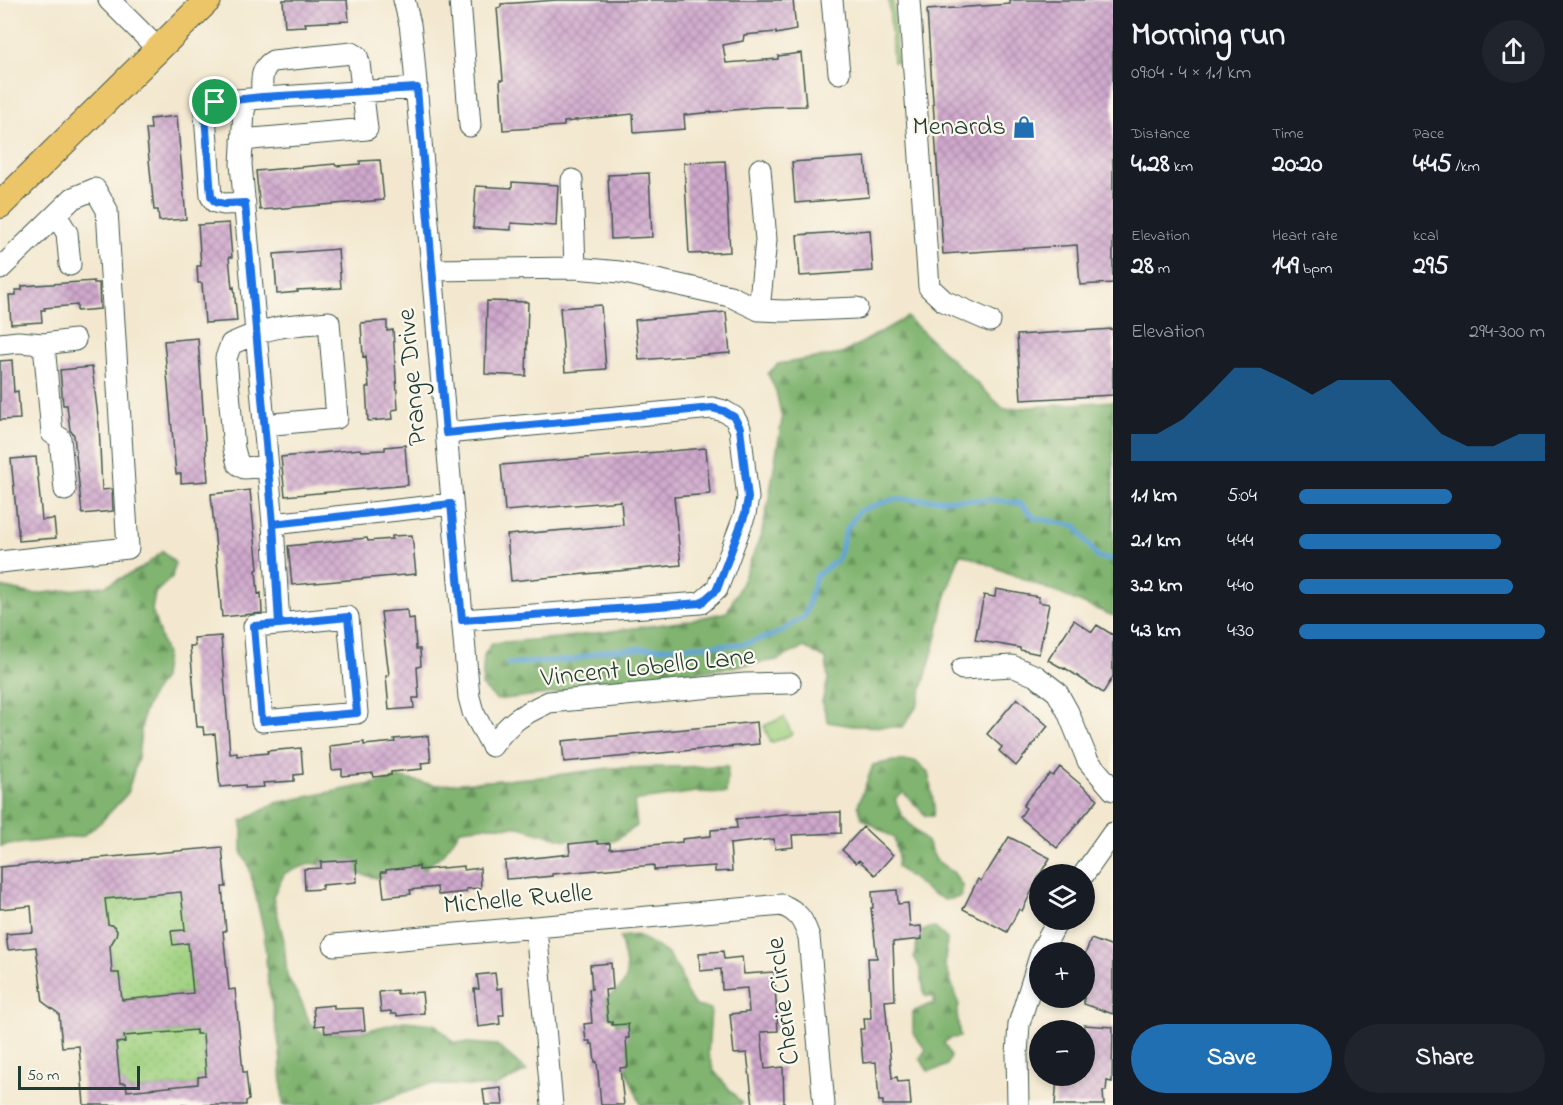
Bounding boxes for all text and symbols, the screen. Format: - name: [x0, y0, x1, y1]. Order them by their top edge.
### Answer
- text: Morning run: [1131, 12, 1285, 60]
- button: share: [1482, 20, 1545, 83]
- text: 09:04 · 4 × 1.1 km: [1131, 59, 1251, 88]
- pin: [189, 76, 240, 127]
- icon: arrive: [198, 85, 231, 118]
- place label: Menards: [912, 108, 1006, 147]
- shop icon: Menards: [1011, 114, 1037, 140]
- text: Distance: [1131, 122, 1190, 146]
- text: Time: [1272, 122, 1304, 146]
- text: Pace: [1413, 122, 1444, 146]
- text: 4.28: [1131, 146, 1170, 184]
- text: 20:20: [1272, 146, 1323, 184]
- text: 4:45: [1413, 146, 1452, 184]
- text: km: [1170, 155, 1193, 179]
- text: /km: [1452, 155, 1480, 179]
- text: Elevation: [1131, 224, 1190, 248]
- text: Heart rate: [1272, 224, 1338, 248]
- text: kcal: [1413, 224, 1438, 248]
- text: 28: [1131, 248, 1154, 286]
- text: 149: [1272, 248, 1299, 286]
- text: 295: [1413, 248, 1449, 286]
- text: m: [1154, 257, 1170, 281]
- text: bpm: [1299, 257, 1332, 281]
- street label: Prange Drive: [387, 306, 438, 447]
- text: Elevation: [1131, 318, 1205, 347]
- text: 294–300 m: [1469, 318, 1545, 347]
- text: 1.1 km: [1131, 482, 1177, 511]
- text: 5:04: [1227, 482, 1257, 511]
- text: 2.1 km: [1131, 527, 1181, 556]
- text: 4:44: [1227, 527, 1253, 556]
- text: 3.2 km: [1131, 572, 1183, 601]
- text: 4:40: [1227, 572, 1254, 601]
- text: 4.3 km: [1131, 617, 1181, 646]
- text: 4:30: [1227, 617, 1254, 646]
- street label: Vincent Lobello Lane: [538, 637, 758, 699]
- map controls: [1029, 864, 1095, 1086]
- button: layers: [1029, 864, 1095, 930]
- street label: Michelle Ruelle: [442, 874, 595, 926]
- street label: Cherie Circle: [757, 934, 811, 1067]
- button: +: [1029, 942, 1095, 1008]
- button: −: [1029, 1020, 1095, 1086]
- button: Save: [1131, 1024, 1332, 1093]
- button: Share: [1344, 1024, 1545, 1093]
- scale bar: [18, 1063, 140, 1090]
- text: 50 m: [27, 1064, 59, 1088]

